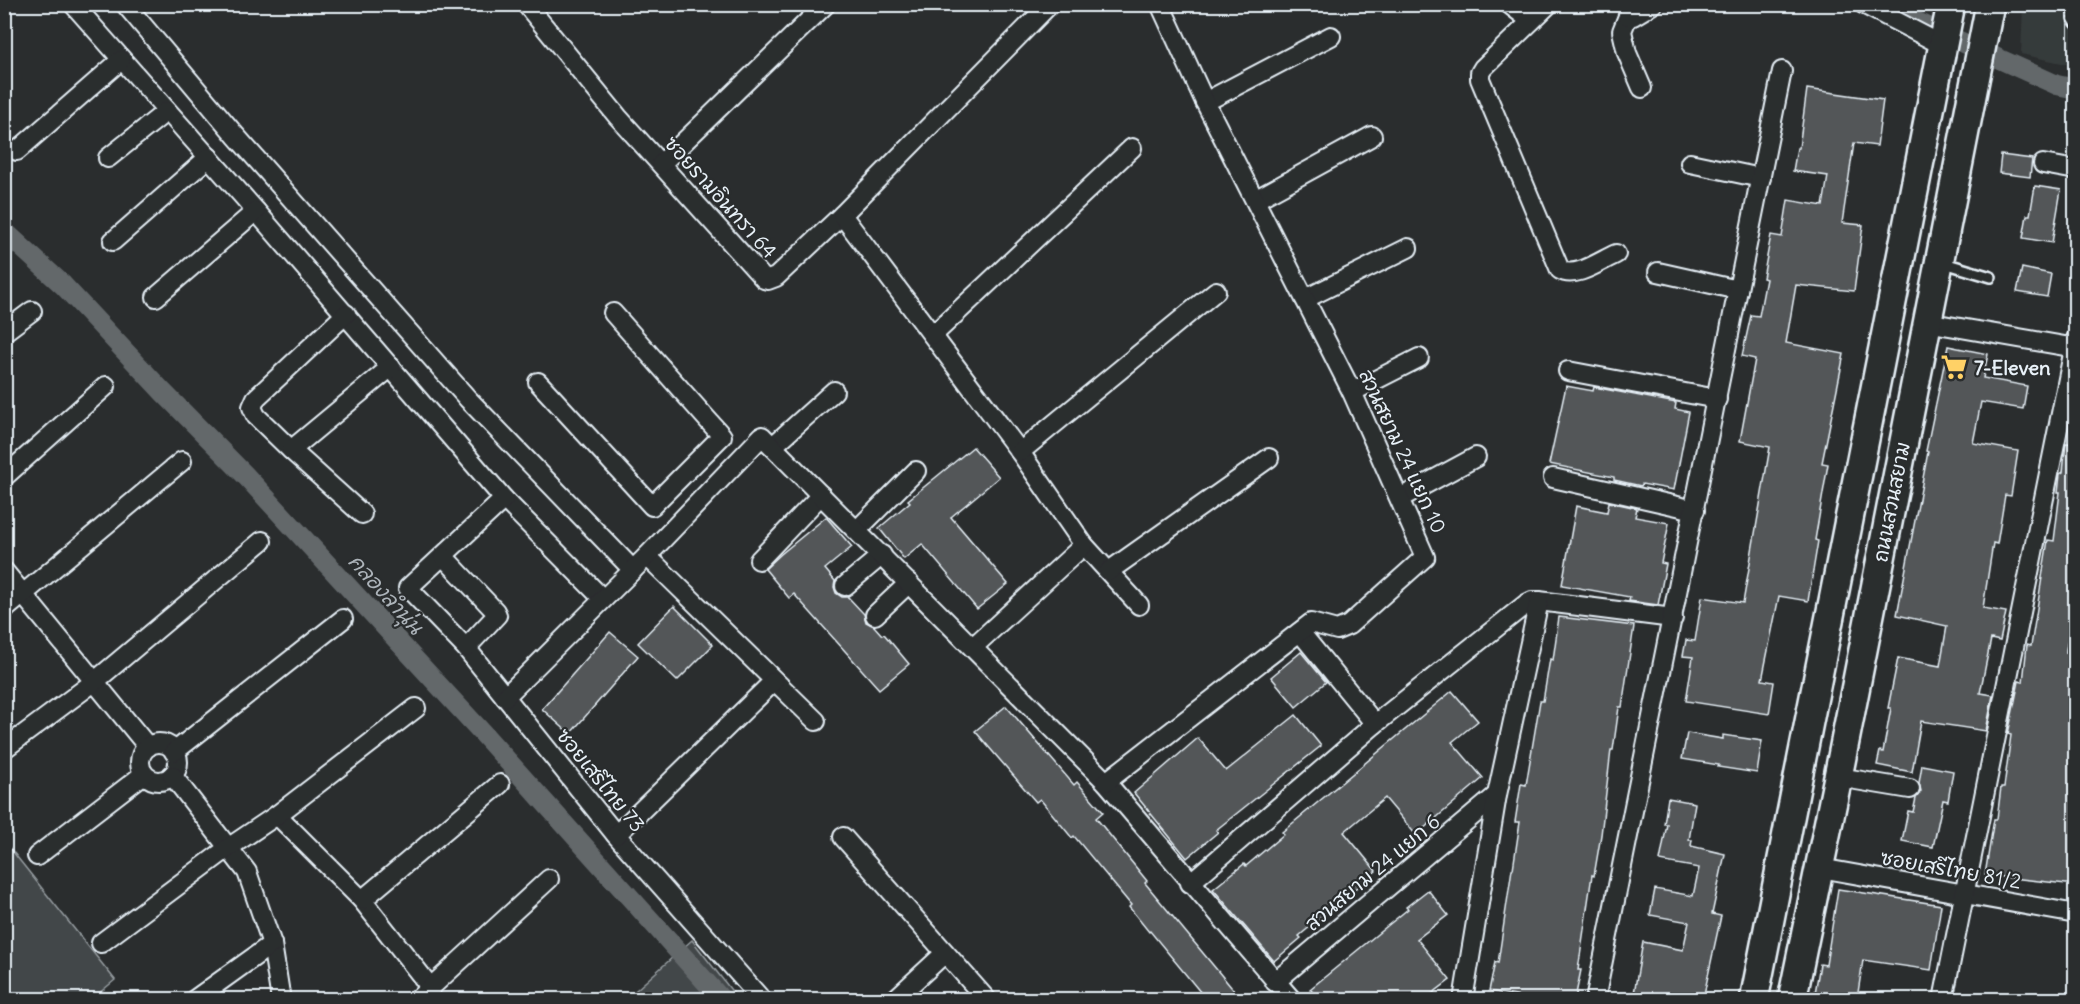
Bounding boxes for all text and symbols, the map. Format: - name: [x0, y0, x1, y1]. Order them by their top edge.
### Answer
- street label: ซอยรามอินทรา 64: [660, 131, 782, 263]
- supermarket icon: 7-Eleven: [1939, 352, 1969, 382]
- place label: 7-Eleven: [1974, 355, 2051, 380]
- street label: สวนสยาม 24 แยก 10: [1354, 365, 1452, 537]
- street label: ถนนสวนสยาม: [1867, 440, 1915, 564]
- water label: คลองลำนุ่น: [341, 548, 430, 642]
- street label: ซอยเสรีไทย 73: [552, 723, 650, 837]
- street label: สวนสยาม 24 แยก 6: [1299, 808, 1445, 936]
- street label: ซอยเสรีไทย 81/2: [1879, 844, 2023, 894]

